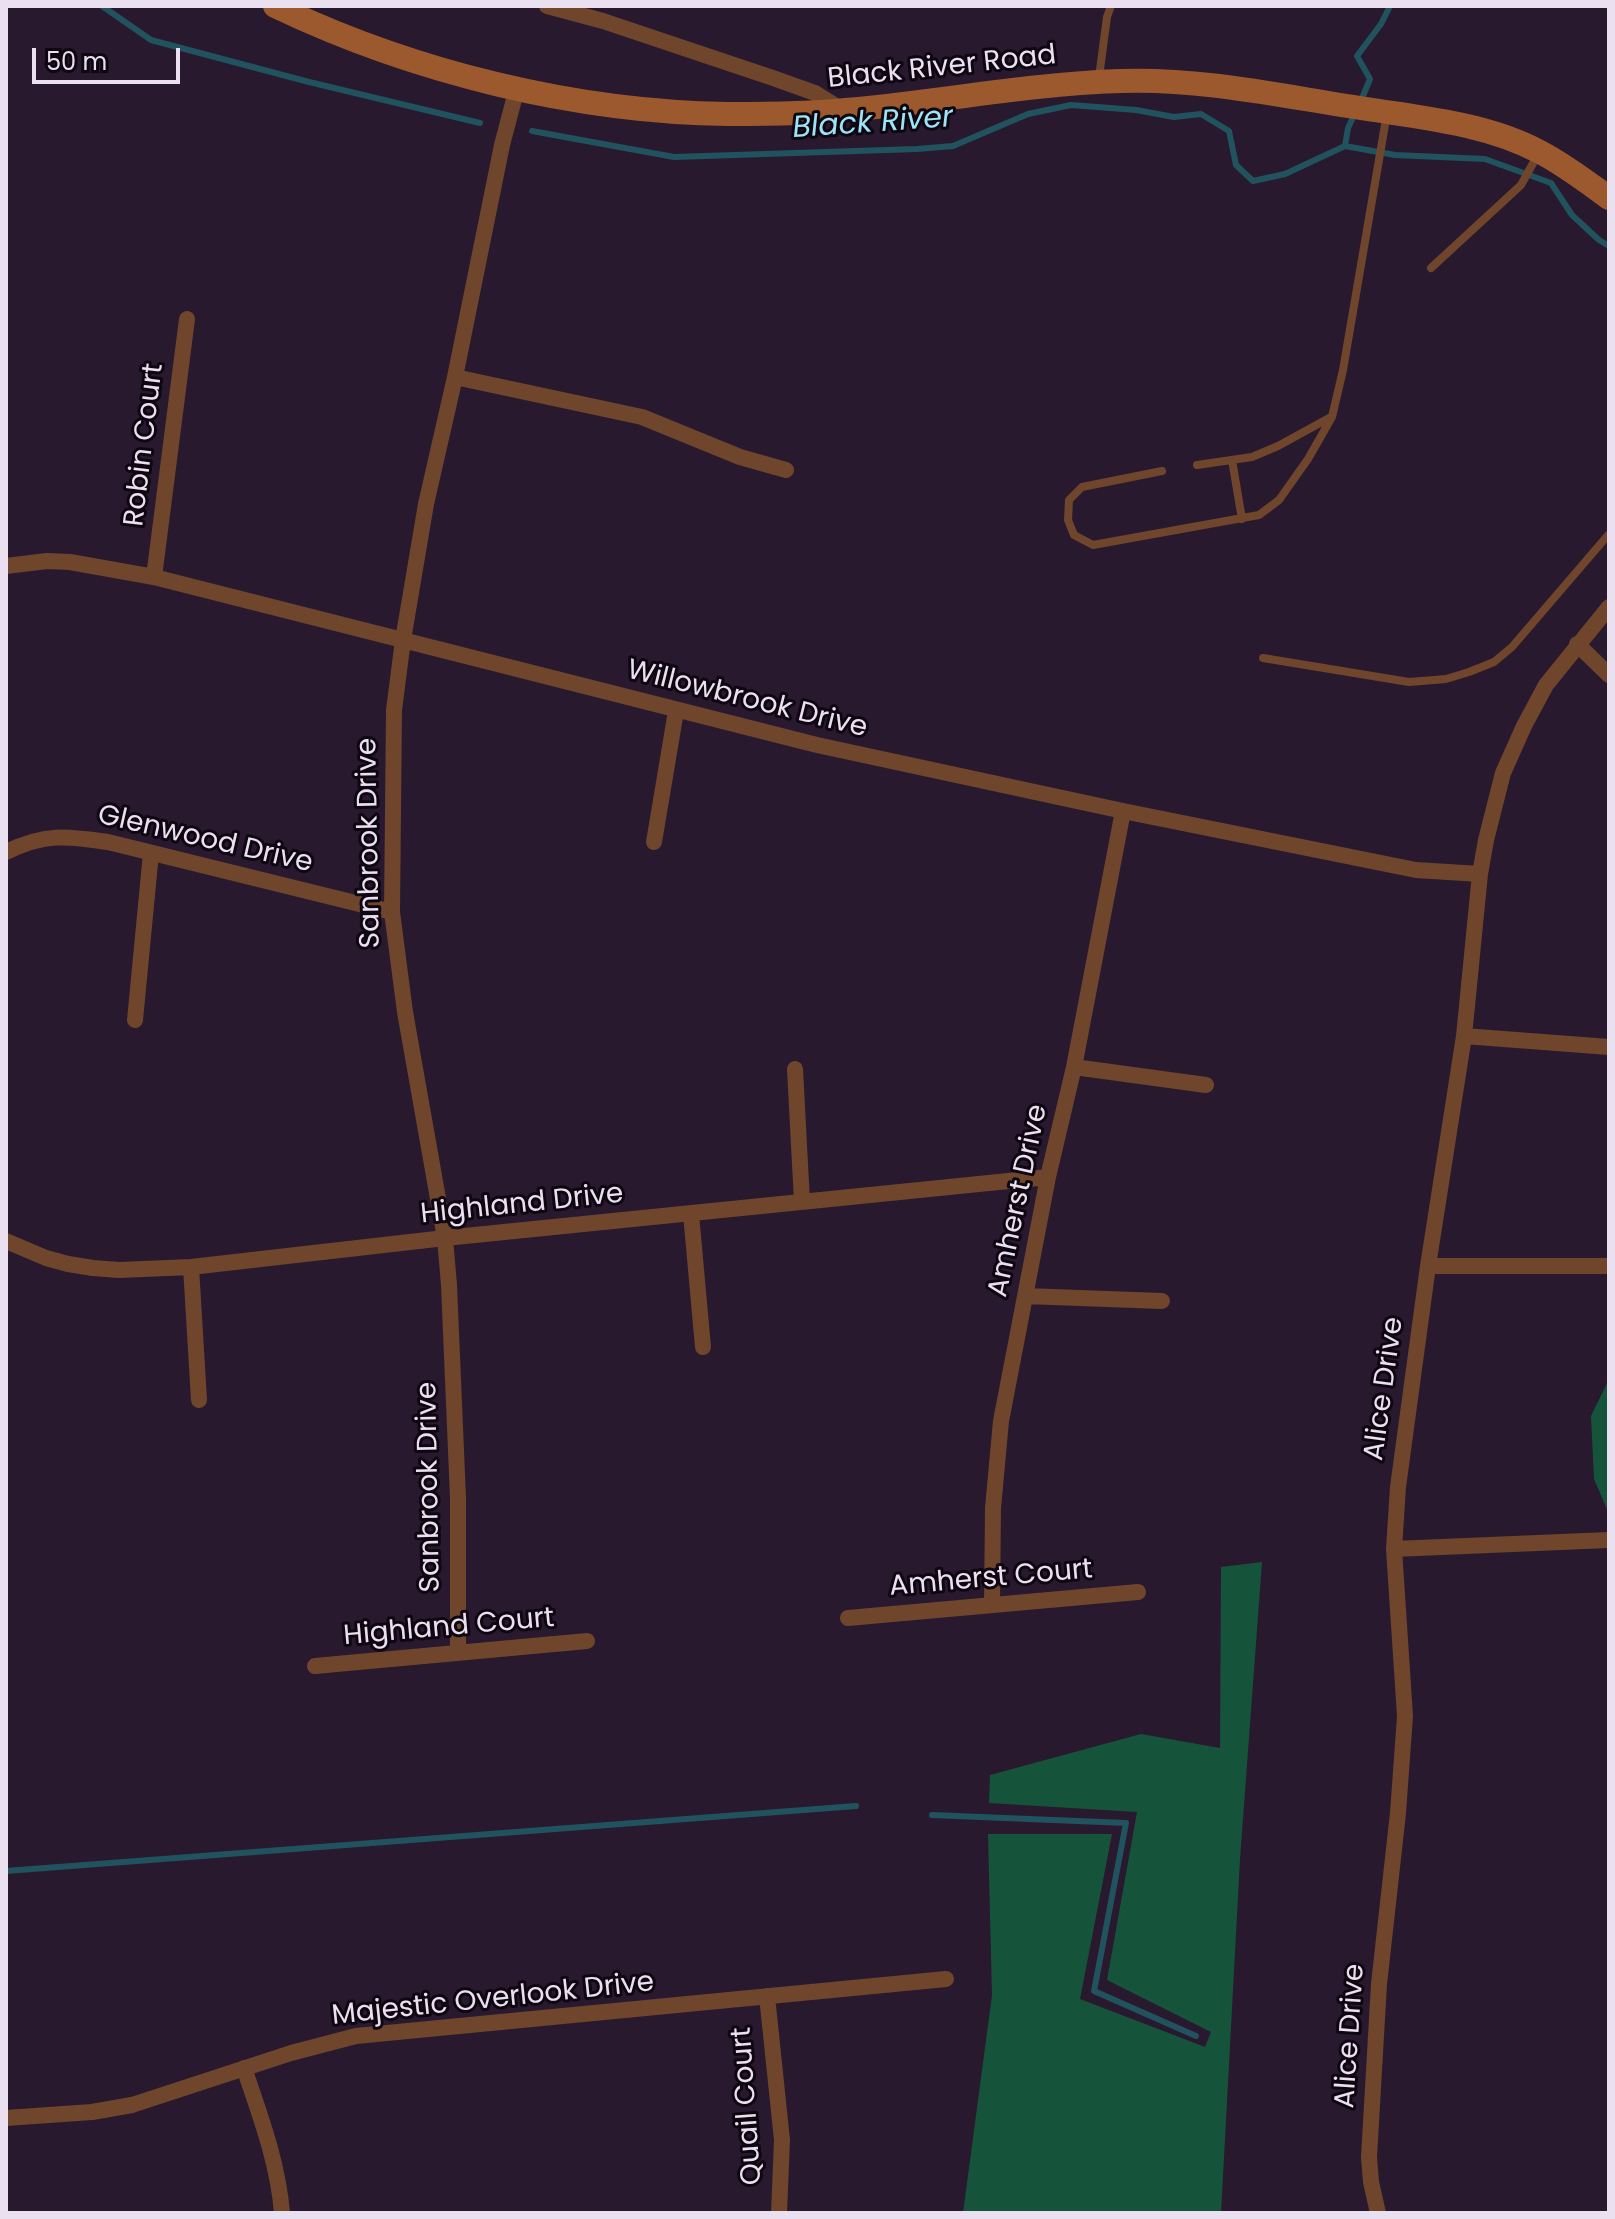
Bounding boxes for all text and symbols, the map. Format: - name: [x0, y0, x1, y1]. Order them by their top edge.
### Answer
- scale bar: [36, 32, 184, 82]
- street label: Black River Road: [826, 39, 1058, 97]
- text: 50 m: [46, 45, 107, 78]
- water label: Black River: [791, 100, 955, 148]
- street label: Robin Court: [118, 361, 172, 529]
- street label: Willowbrook Drive: [624, 654, 870, 746]
- street label: Sanbrook Drive: [351, 737, 389, 949]
- street label: Glenwood Drive: [94, 799, 316, 881]
- street label: Amherst Drive: [982, 1102, 1056, 1300]
- street label: Highland Drive: [419, 1178, 625, 1232]
- street label: Alice Drive: [1358, 1315, 1412, 1463]
- street label: Sanbrook Drive: [411, 1381, 449, 1593]
- street label: Amherst Court: [888, 1553, 1094, 1605]
- street label: Highland Court: [342, 1602, 556, 1654]
- street label: Alice Drive: [1329, 1963, 1373, 2109]
- street label: Majestic Overlook Drive: [330, 1966, 656, 2034]
- street label: Quail Court: [726, 2026, 770, 2186]

